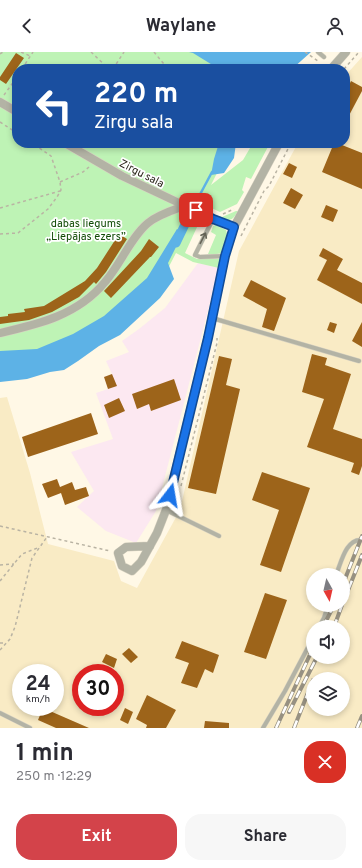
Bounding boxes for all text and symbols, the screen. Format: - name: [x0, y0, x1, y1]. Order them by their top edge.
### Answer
- icon: back: [16, 15, 38, 37]
- text: Waylane: [146, 15, 216, 38]
- icon: person: [324, 15, 346, 37]
- text: 220 m: [94, 77, 178, 113]
- icon: left: [28, 80, 80, 132]
- text: Zirgu sala: [94, 112, 173, 135]
- street label: Zirgu sala: [117, 157, 166, 191]
- pin: [179, 193, 213, 227]
- icon: arrive: [185, 199, 207, 221]
- park label: dabas liegums „Liepājas ezers”: [46, 217, 126, 244]
- one-way arrow: [200, 233, 207, 245]
- position arrow: [149, 474, 191, 516]
- north arrow: [306, 568, 350, 612]
- map controls: [306, 568, 350, 716]
- button: sound: [306, 620, 350, 664]
- speed limit sign: 30: [72, 664, 124, 716]
- text: 24: [25, 672, 51, 698]
- button: layers: [306, 672, 350, 716]
- text: km/h: [26, 693, 50, 706]
- text: 1 min: [16, 739, 74, 769]
- button: close: [304, 741, 346, 783]
- text: 250 m · 12:29: [16, 769, 92, 785]
- button: Exit: [16, 814, 177, 860]
- button: Share: [185, 814, 346, 860]

